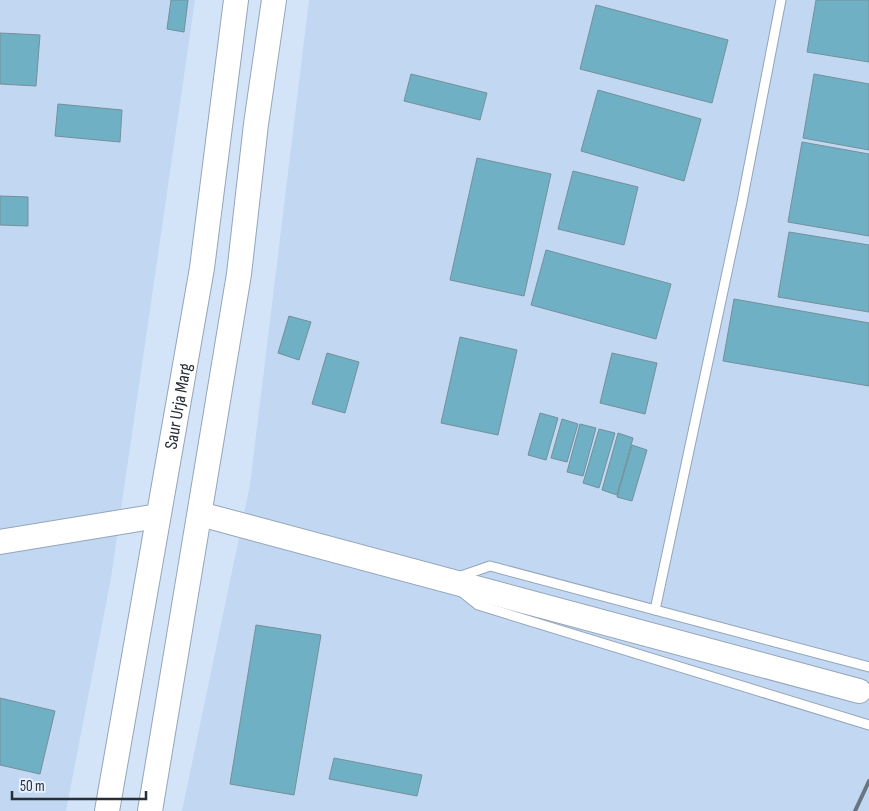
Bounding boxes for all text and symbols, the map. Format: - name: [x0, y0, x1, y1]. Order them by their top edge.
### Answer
- street label: Saur Urja Marg: [160, 362, 196, 451]
- scale bar: [12, 768, 146, 800]
- text: 50 m: [20, 777, 45, 796]

